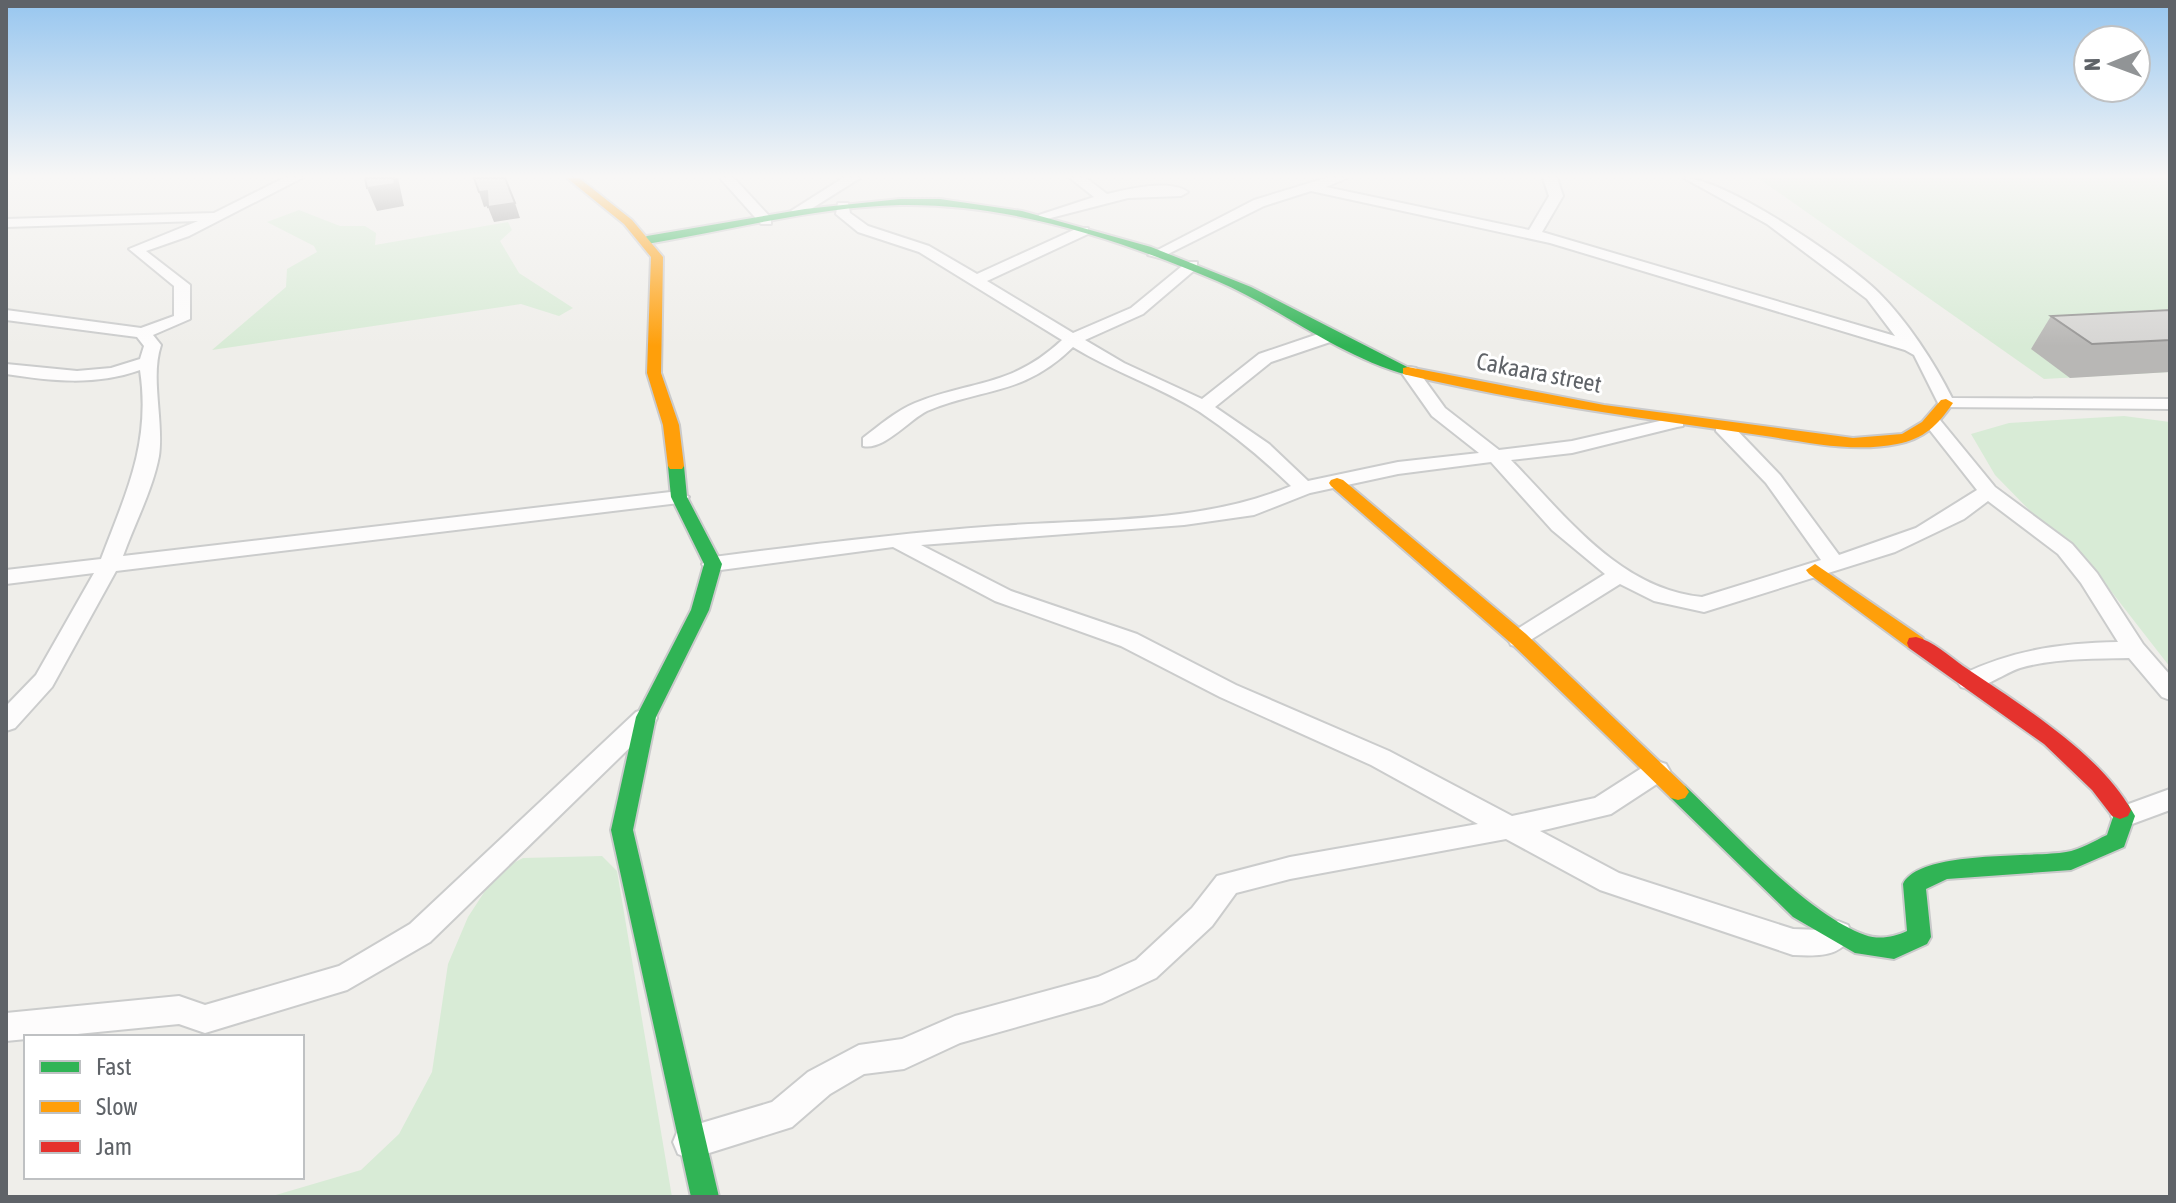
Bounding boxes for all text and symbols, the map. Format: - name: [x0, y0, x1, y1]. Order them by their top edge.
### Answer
- north arrow: [2072, 24, 2152, 104]
- text: N: [2079, 58, 2105, 71]
- street label: Cakaara street: [1474, 347, 1604, 398]
- legend: [24, 1035, 304, 1179]
- text: Fast: [96, 1053, 132, 1080]
- text: Slow: [96, 1093, 138, 1120]
- text: Jam: [96, 1133, 132, 1160]

